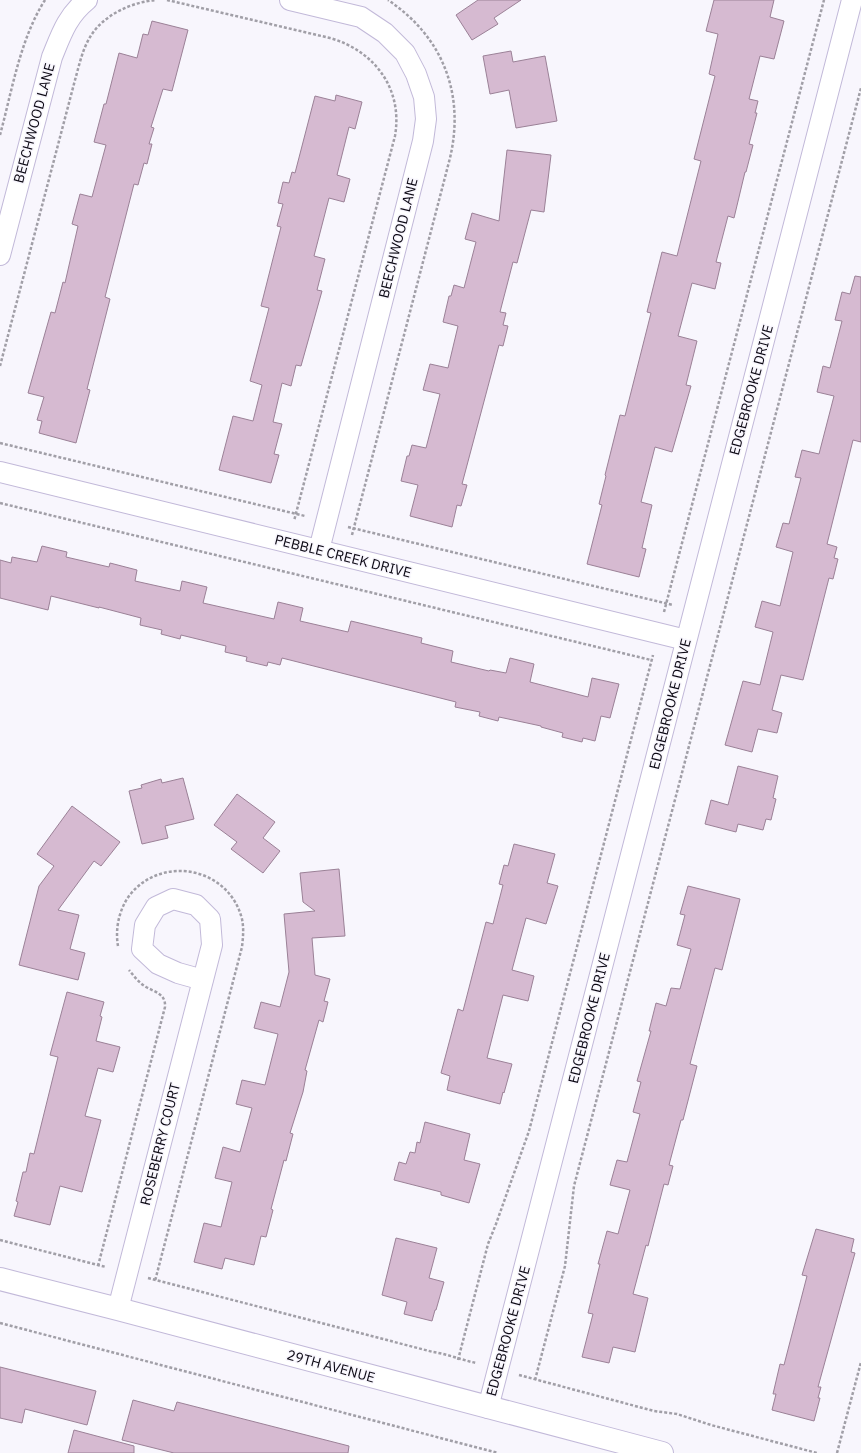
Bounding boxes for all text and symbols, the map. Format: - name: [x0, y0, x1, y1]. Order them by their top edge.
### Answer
- street label: BEECHWOOD LANE: [9, 61, 59, 185]
- street label: BEECHWOOD LANE: [374, 176, 422, 300]
- street label: EDGEBROOKE DRIVE: [725, 323, 777, 457]
- street label: PEBBLE CREEK DRIVE: [273, 530, 413, 582]
- street label: EDGEBROOKE DRIVE: [645, 637, 695, 771]
- street label: EDGEBROOKE DRIVE: [564, 951, 614, 1085]
- street label: ROSEBERRY COURT: [136, 1081, 184, 1207]
- street label: EDGEBROOKE DRIVE: [482, 1264, 534, 1398]
- street label: 29TH AVENUE: [285, 1346, 377, 1386]

